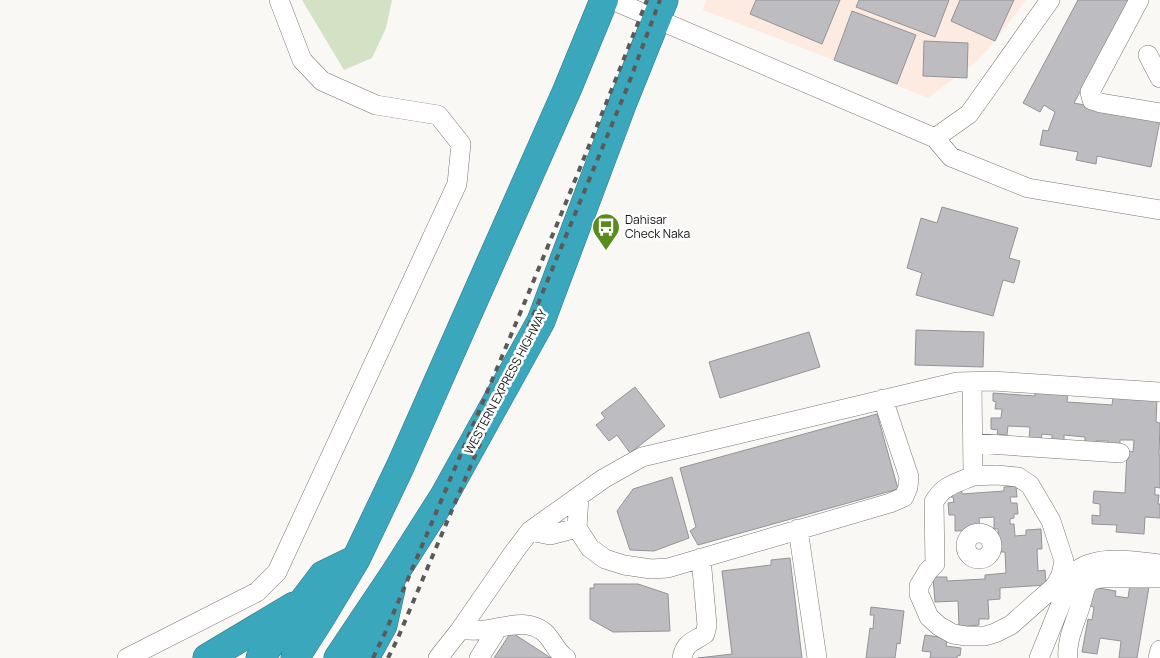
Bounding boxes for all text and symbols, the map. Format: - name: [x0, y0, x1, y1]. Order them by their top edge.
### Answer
- place label: Dahisar Check Naka: [625, 211, 690, 242]
- bus stop icon: Dahisar Check Naka: [591, 212, 621, 251]
- street label: WESTERN EXPRESS HIGHWAY: [460, 306, 551, 457]

